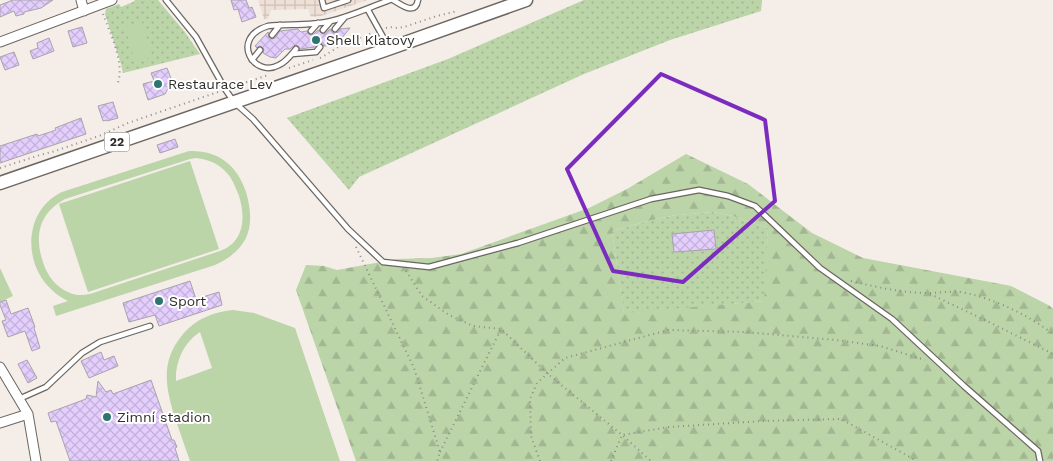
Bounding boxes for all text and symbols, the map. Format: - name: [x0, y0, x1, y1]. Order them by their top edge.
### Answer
- place label: Shell Klatovy: [326, 32, 415, 48]
- marker: Shell Klatovy: [310, 34, 322, 46]
- place label: Restaurace Lev: [168, 76, 273, 92]
- marker: Restaurace Lev: [152, 78, 164, 90]
- road number: 22: [104, 132, 130, 152]
- place label: Sport: [169, 293, 206, 309]
- marker: Sport: [153, 295, 165, 307]
- place label: Zimní stadion: [117, 409, 211, 425]
- marker: Zimní stadion: [101, 411, 113, 423]

